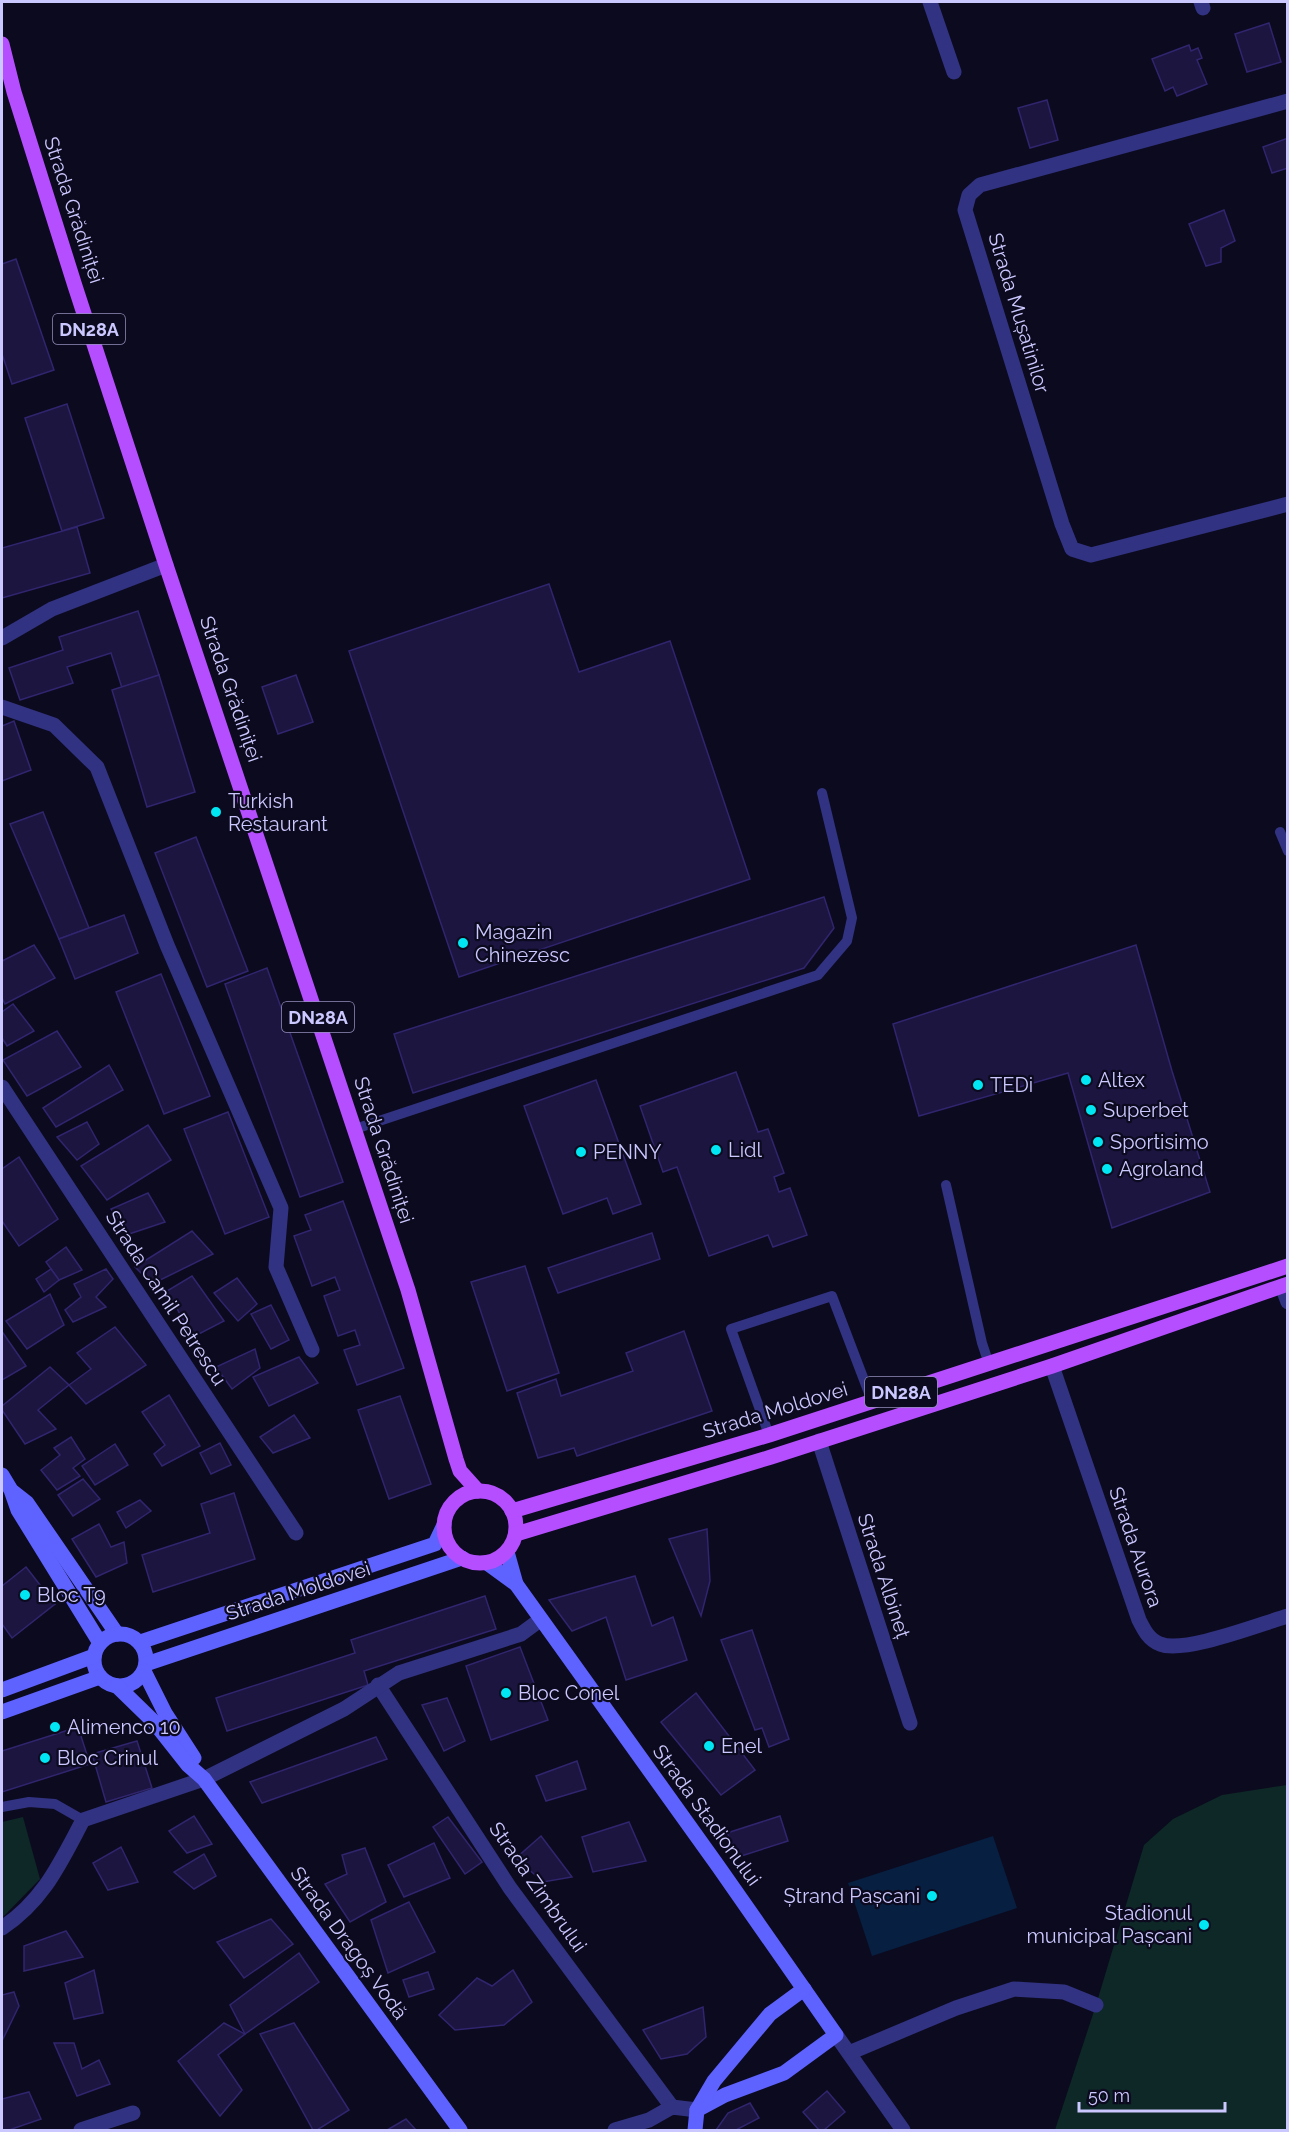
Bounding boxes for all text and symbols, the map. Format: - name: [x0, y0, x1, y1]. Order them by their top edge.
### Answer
- street label: Strada Grădiniței: [39, 134, 109, 286]
- street label: Strada Mușatinilor: [983, 230, 1055, 396]
- road number: DN28A: [53, 314, 125, 344]
- street label: Strada Grădiniței: [195, 613, 267, 765]
- place label: Turkish Restaurant: [228, 789, 328, 836]
- marker: Turkish Restaurant: [209, 805, 223, 819]
- place label: Magazin Chinezesc: [475, 920, 570, 967]
- marker: Magazin Chinezesc: [456, 936, 470, 950]
- road number: DN28A: [282, 1002, 354, 1032]
- place label: Altex: [1098, 1068, 1145, 1092]
- place label: TEDi: [990, 1073, 1033, 1097]
- marker: Altex: [1079, 1073, 1093, 1087]
- street label: Strada Grădiniței: [349, 1074, 419, 1226]
- marker: TEDi: [971, 1078, 985, 1092]
- place label: Superbet: [1103, 1098, 1189, 1122]
- marker: Superbet: [1084, 1103, 1098, 1117]
- place label: Sportisimo: [1110, 1130, 1209, 1154]
- marker: Sportisimo: [1091, 1135, 1105, 1149]
- place label: Lidl: [728, 1138, 762, 1162]
- place label: PENNY: [593, 1140, 662, 1164]
- marker: Lidl: [709, 1143, 723, 1157]
- marker: PENNY: [574, 1145, 588, 1159]
- place label: Agroland: [1119, 1157, 1204, 1181]
- marker: Agroland: [1100, 1162, 1114, 1176]
- street label: Strada Camil Petrescu: [100, 1206, 232, 1390]
- street label: Strada Moldovei: [700, 1377, 850, 1443]
- road number: DN28A: [865, 1377, 937, 1407]
- street label: Strada Aurora: [1104, 1484, 1168, 1610]
- street label: Strada Albineț: [852, 1510, 916, 1642]
- street label: Strada Moldovei: [223, 1556, 373, 1626]
- place label: Bloc T9: [37, 1583, 106, 1607]
- marker: Bloc T9: [18, 1588, 32, 1602]
- place label: Bloc Conel: [518, 1681, 620, 1705]
- marker: Bloc Conel: [499, 1686, 513, 1700]
- place label: Alimenco 10: [67, 1715, 181, 1739]
- marker: Alimenco 10: [48, 1720, 62, 1734]
- place label: Enel: [721, 1734, 762, 1758]
- marker: Enel: [702, 1739, 716, 1753]
- street label: Strada Stadionului: [648, 1740, 766, 1890]
- place label: Bloc Crinul: [57, 1746, 158, 1770]
- marker: Bloc Crinul: [38, 1751, 52, 1765]
- street label: Strada Zimbrului: [484, 1817, 592, 1957]
- street label: Strada Dragoș Vodă: [286, 1862, 412, 2024]
- place label: Ștrand Pașcani: [783, 1884, 920, 1908]
- marker: Ștrand Pașcani: [925, 1889, 939, 1903]
- place label: Stadionul municipal Pașcani: [1026, 1901, 1193, 1948]
- marker: Stadionul municipal Pașcani: [1197, 1918, 1211, 1932]
- scale bar: [1079, 2075, 1224, 2113]
- text: 50 m: [1088, 2085, 1130, 2106]

